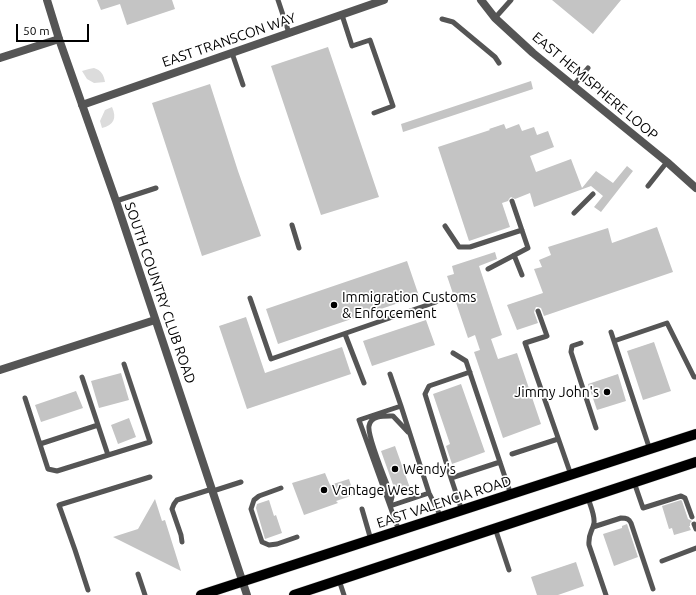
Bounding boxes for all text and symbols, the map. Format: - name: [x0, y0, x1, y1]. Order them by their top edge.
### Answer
- street label: EAST TRANSCON WAY: [160, 9, 298, 71]
- scale bar: [18, 16, 91, 42]
- text: 50 m: [23, 24, 50, 37]
- street label: EAST HEMISPHERE LOOP: [529, 28, 661, 144]
- street label: SOUTH COUNTRY CLUB ROAD: [121, 200, 199, 386]
- place label: Immigration Customs & Enforcement: [342, 289, 476, 322]
- marker: Immigration Customs & Enforcement: [329, 300, 339, 310]
- place label: Jimmy John's: [514, 384, 599, 400]
- marker: Jimmy John's: [602, 387, 612, 397]
- place label: Wendy's: [403, 461, 456, 477]
- marker: Wendy's: [390, 464, 400, 474]
- street label: EAST VALENCIA ROAD: [374, 472, 514, 532]
- place label: Vantage West: [332, 482, 420, 498]
- marker: Vantage West: [319, 485, 329, 495]

